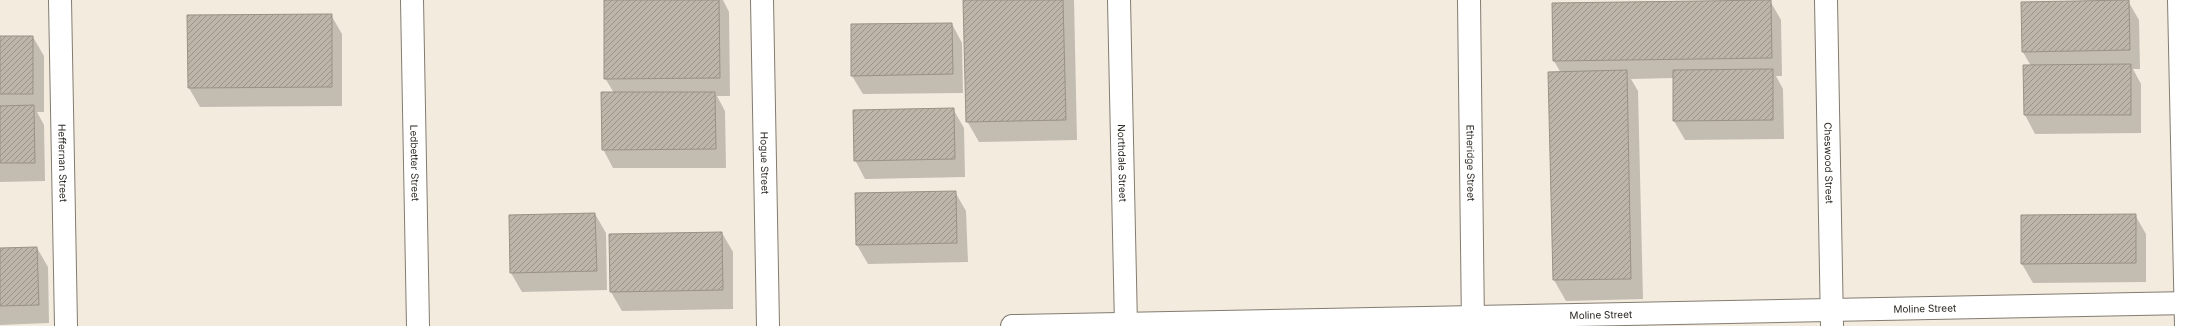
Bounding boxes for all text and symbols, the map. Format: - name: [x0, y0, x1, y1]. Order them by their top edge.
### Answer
- street label: Cheswood Street: [1822, 122, 1836, 205]
- street label: Heffernan Street: [56, 124, 70, 203]
- street label: Northdale Street: [1116, 124, 1129, 203]
- street label: Ledbetter Street: [408, 125, 422, 202]
- street label: Etheridge Street: [1465, 125, 1477, 202]
- street label: Hogue Street: [758, 132, 772, 195]
- street label: Moline Street: [1893, 302, 1957, 315]
- street label: Moline Street: [1569, 308, 1633, 321]

